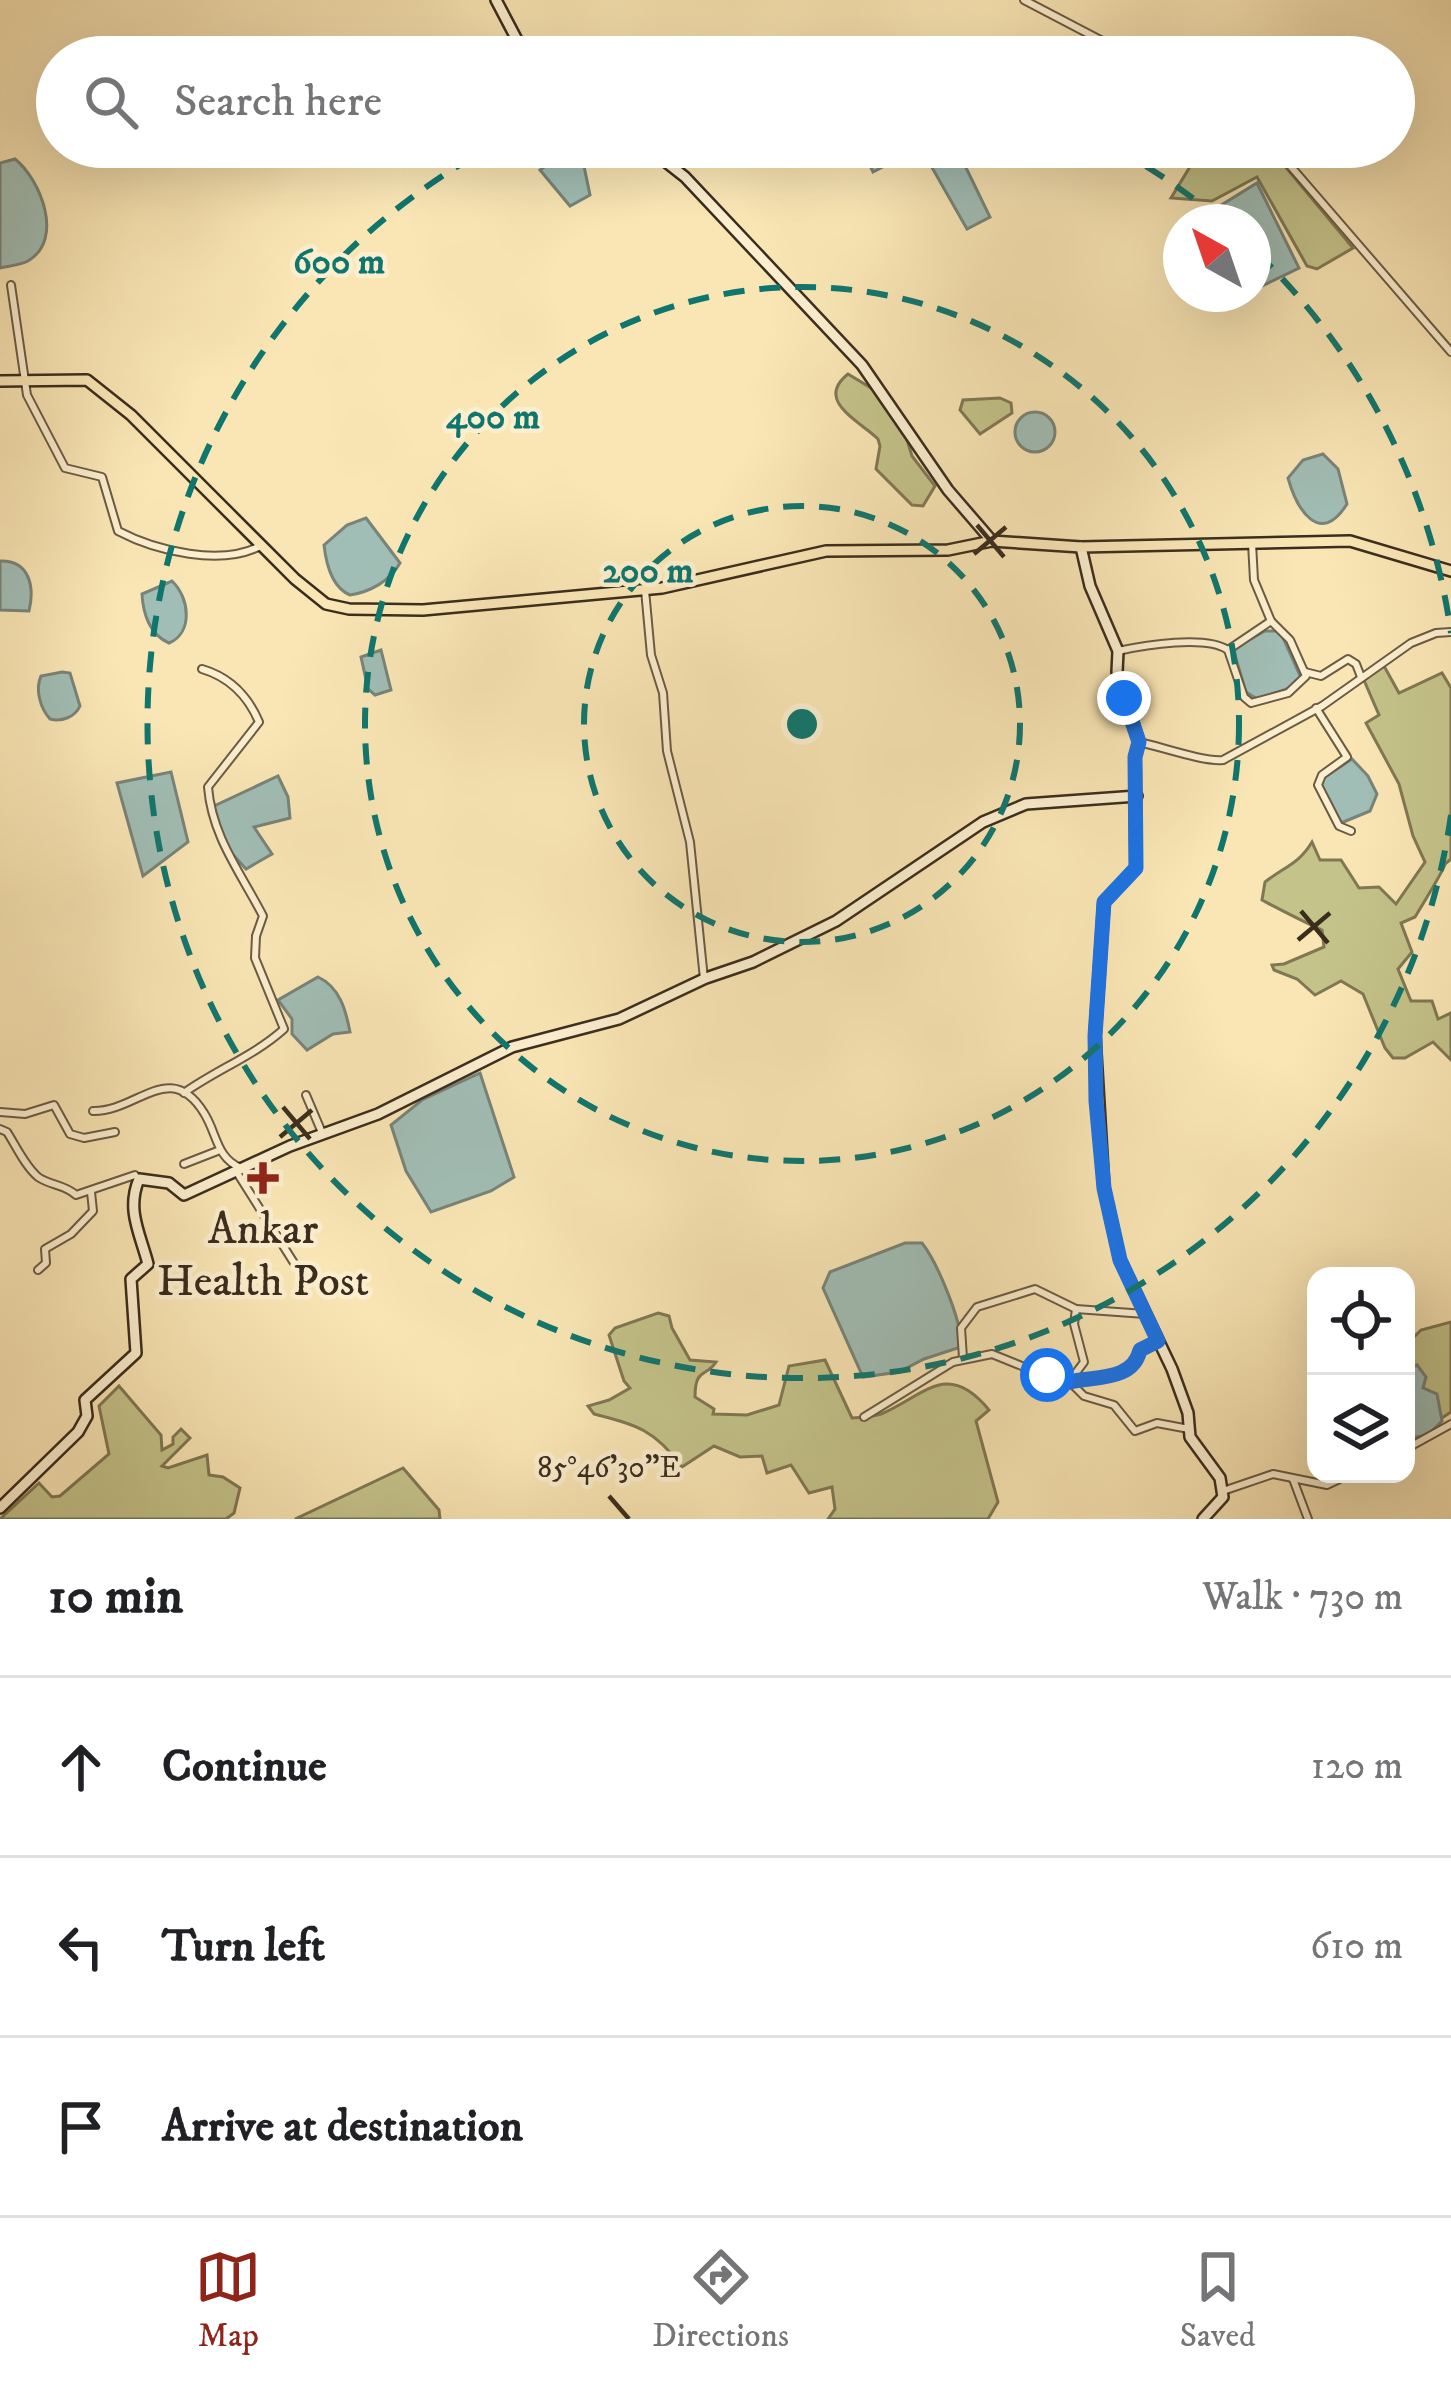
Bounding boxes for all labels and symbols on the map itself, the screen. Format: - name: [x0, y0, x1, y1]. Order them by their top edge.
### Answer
- north arrow: [1163, 204, 1271, 312]
- text: 600 m: [293, 240, 385, 285]
- text: 400 m: [446, 395, 540, 440]
- text: 200 m: [602, 549, 694, 594]
- route end: [1097, 671, 1151, 725]
- centre of rings: [781, 703, 823, 745]
- marker: Ankar Health Post: [247, 1162, 279, 1194]
- place label: Ankar Health Post: [157, 1202, 369, 1310]
- route start: [1020, 1348, 1074, 1402]
- text: 85°46'30"E: [537, 1450, 681, 1487]

